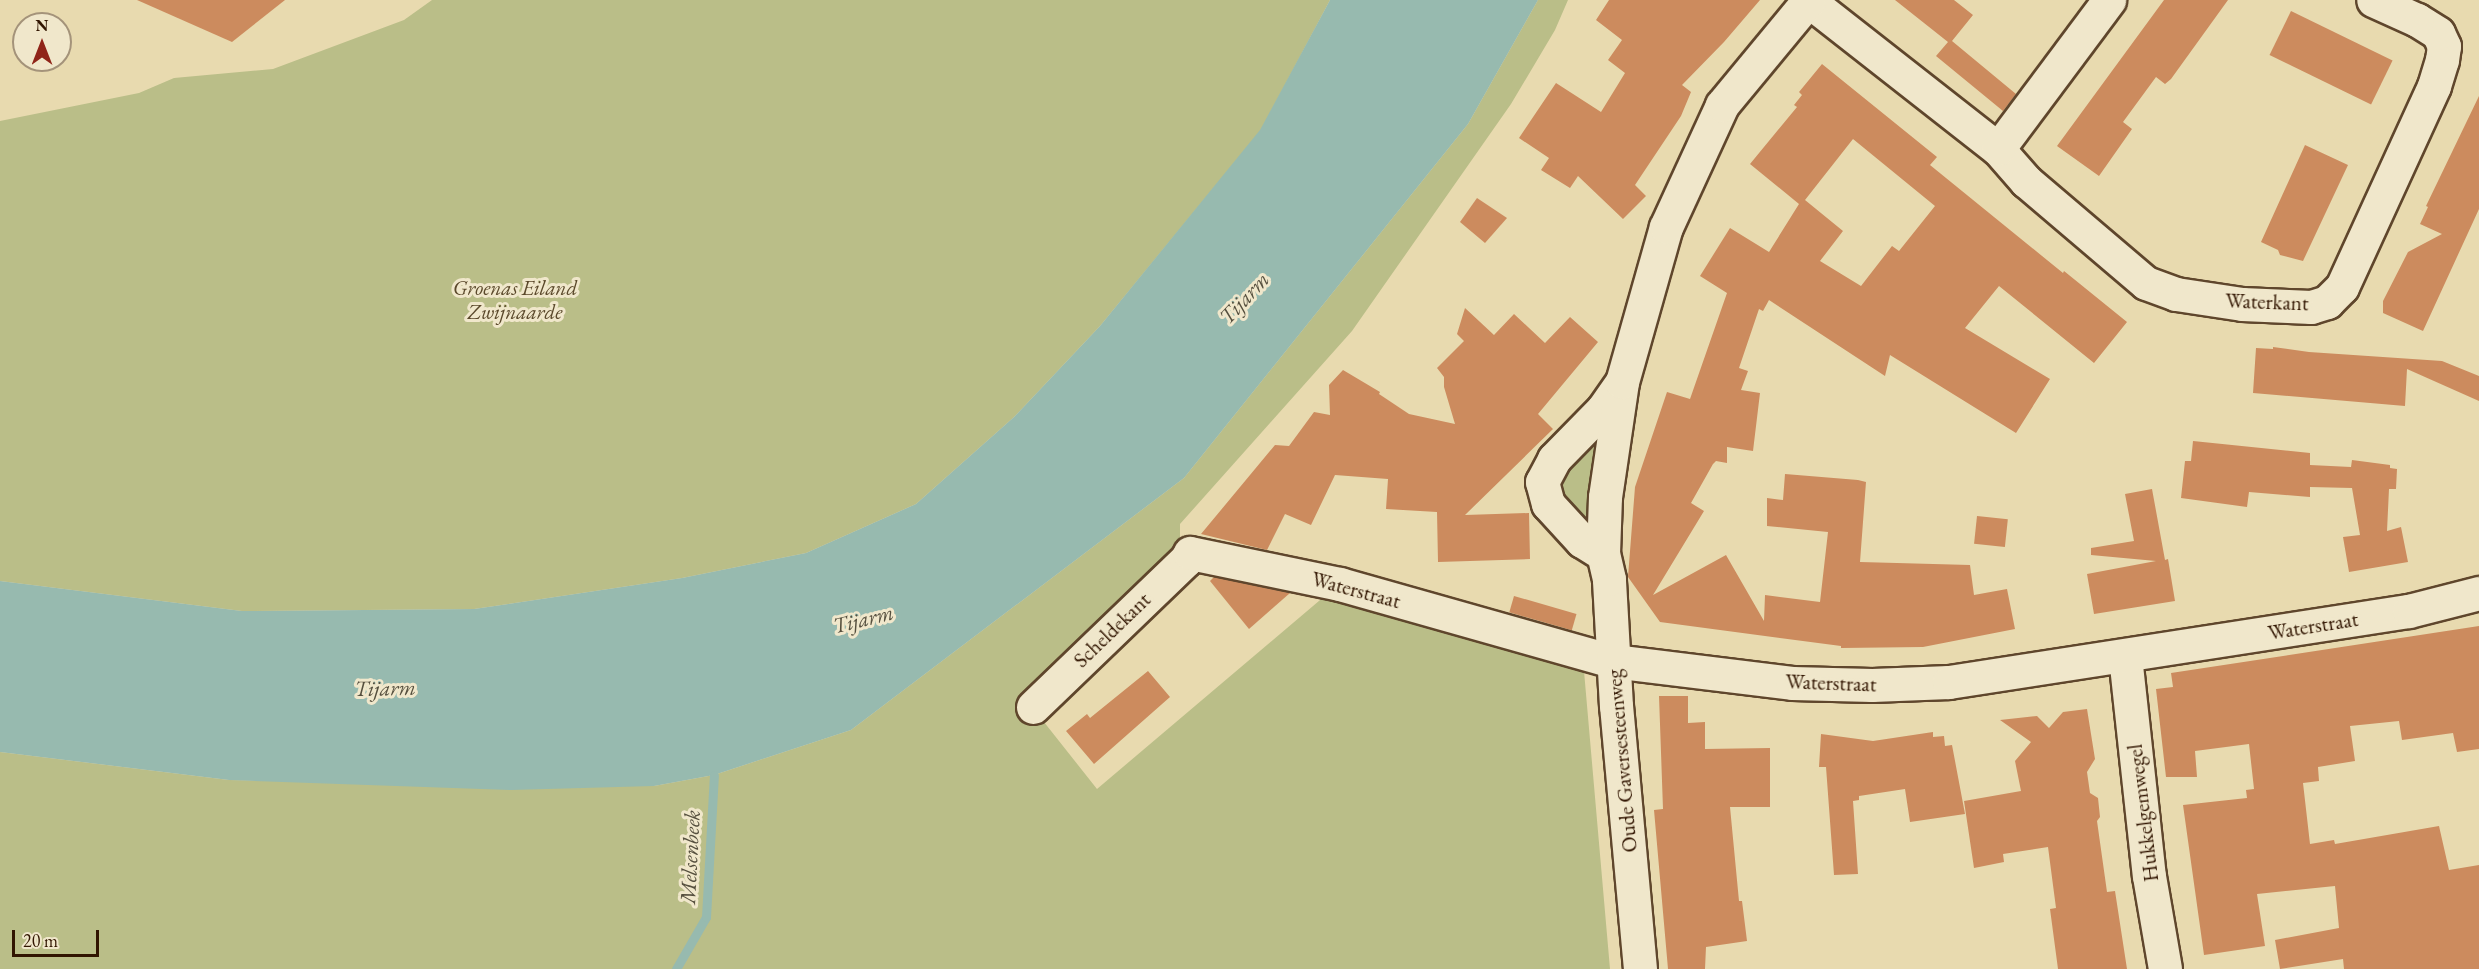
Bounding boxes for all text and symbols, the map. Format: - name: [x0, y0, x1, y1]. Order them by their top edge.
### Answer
- north arrow: [12, 12, 72, 72]
- text: N: [36, 15, 48, 36]
- water label: Tijarm: [1213, 267, 1275, 329]
- park label: Groenas Eiland Zwijnaarde: [453, 275, 577, 325]
- street label: Waterkant: [2225, 288, 2309, 316]
- street label: Waterstraat: [1309, 566, 1403, 614]
- street label: Scheldekant: [1068, 587, 1156, 673]
- water label: Tijarm: [830, 599, 896, 639]
- street label: Waterstraat: [2266, 606, 2360, 646]
- street label: Oude Gaversesteenweg: [1601, 668, 1643, 854]
- street label: Waterstraat: [1785, 669, 1877, 697]
- water label: Tijarm: [354, 674, 416, 702]
- street label: Hukkelgemwegel: [2122, 743, 2164, 883]
- water label: Melsenbeek: [674, 809, 706, 905]
- scale bar: [15, 918, 102, 956]
- text: 20 m: [23, 929, 58, 952]

